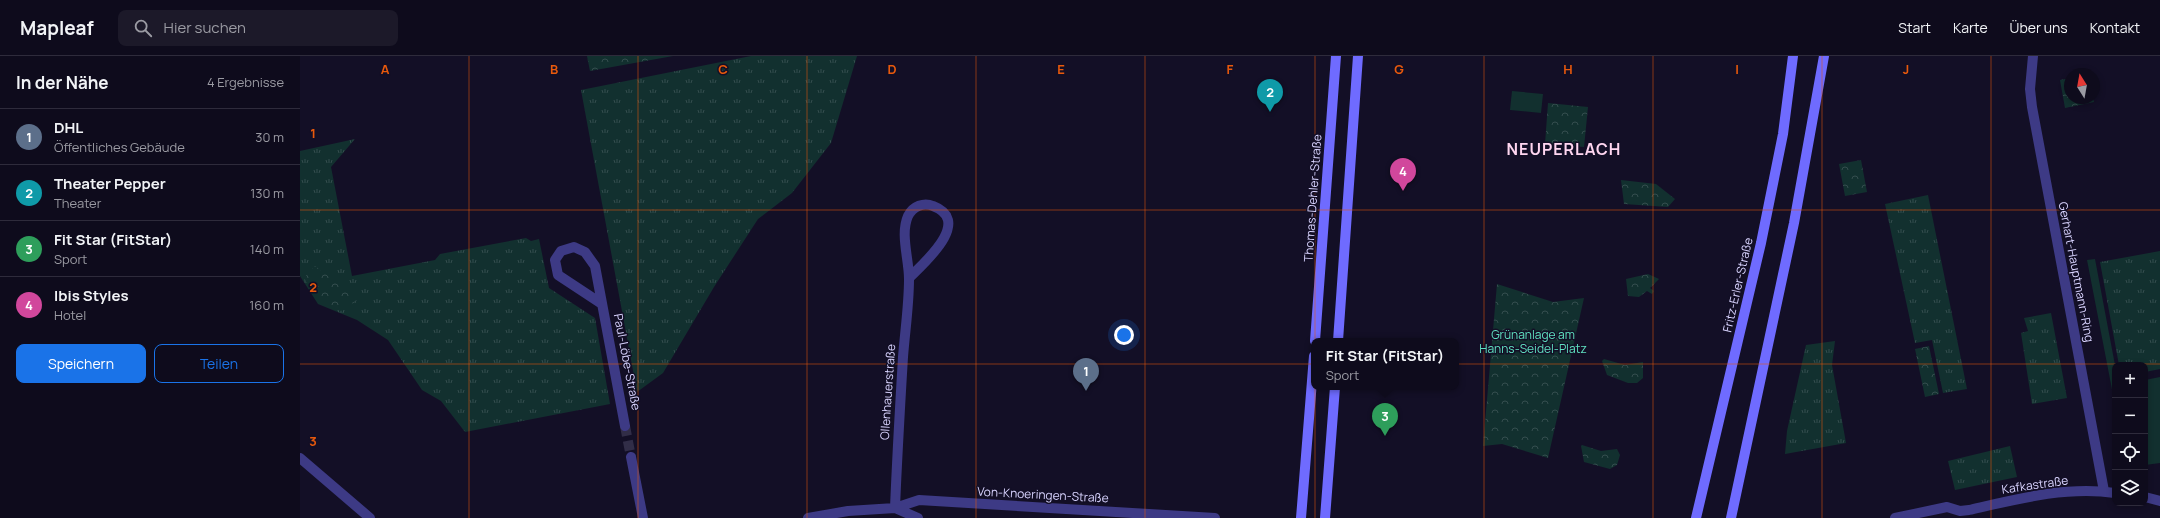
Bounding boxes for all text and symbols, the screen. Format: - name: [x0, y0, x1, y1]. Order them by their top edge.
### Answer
- search box: [118, 10, 398, 46]
- text: Mapleaf: [20, 15, 94, 41]
- icon: search: [132, 17, 154, 39]
- text: Hier suchen: [164, 17, 246, 38]
- text: Start: [1898, 18, 1931, 37]
- text: Karte: [1953, 18, 1988, 37]
- text: Über uns: [2010, 18, 2068, 37]
- text: Kontakt: [2090, 18, 2140, 37]
- text: A: [381, 60, 390, 78]
- text: B: [550, 60, 558, 78]
- text: C: [718, 60, 728, 78]
- text: D: [887, 60, 897, 78]
- text: E: [1057, 60, 1065, 78]
- text: F: [1227, 60, 1234, 78]
- text: G: [1394, 60, 1404, 78]
- text: H: [1563, 60, 1573, 78]
- text: I: [1735, 60, 1739, 78]
- text: J: [1903, 60, 1909, 78]
- north arrow: [2064, 68, 2100, 104]
- text: In der Nähe: [16, 71, 109, 94]
- text: 4 Ergebnisse: [207, 73, 284, 91]
- pin: 2: [1257, 79, 1283, 112]
- text: DHL: [54, 117, 83, 138]
- text: 1: [310, 124, 316, 142]
- text: 1: [26, 128, 32, 146]
- text: 30 m: [255, 128, 284, 146]
- street label: Thomas-Dehler-Straße: [1300, 133, 1325, 262]
- text: Öffentliches Gebäude: [54, 138, 185, 156]
- district label: NEUPERLACH: [1507, 138, 1621, 160]
- pin: 4: [1390, 158, 1416, 191]
- text: Theater Pepper: [54, 173, 166, 194]
- text: 2: [25, 184, 33, 202]
- text: 130 m: [250, 184, 284, 202]
- text: Theater: [54, 194, 101, 212]
- street label: Gerhart-Hauptmann-Ring: [2055, 200, 2098, 343]
- text: Fit Star (FitStar): [54, 229, 172, 250]
- street label: Fritz-Erler-Straße: [1718, 236, 1757, 334]
- text: 3: [25, 240, 33, 258]
- text: 140 m: [250, 240, 284, 258]
- text: Sport: [54, 250, 87, 268]
- text: 2: [309, 278, 317, 296]
- text: Ibis Styles: [54, 285, 129, 306]
- text: 4: [25, 296, 33, 314]
- text: 160 m: [249, 296, 284, 314]
- text: Hotel: [54, 306, 86, 324]
- street label: Paul-Löbe-Straße: [610, 312, 645, 412]
- your location: [1114, 325, 1134, 345]
- park label: Grünanlage am Hanns-Seidel-Platz: [1479, 326, 1587, 357]
- popup: [1311, 338, 1459, 390]
- street label: Ollenhauerstraße: [876, 343, 899, 441]
- button: Speichern: [16, 344, 146, 383]
- button: Teilen: [154, 344, 284, 383]
- text: Fit Star (FitStar): [1326, 345, 1444, 366]
- pin: 1: [1073, 358, 1099, 391]
- map controls: [2112, 362, 2148, 506]
- button: +: [2112, 362, 2148, 398]
- text: Sport: [1326, 366, 1359, 384]
- button: −: [2112, 398, 2148, 434]
- pin: 3: [1372, 403, 1398, 436]
- text: 3: [309, 432, 317, 450]
- button: locate: [2112, 434, 2148, 470]
- button: layers: [2112, 470, 2148, 506]
- street label: Kafkastraße: [2001, 471, 2069, 498]
- street label: Von-Knoeringen-Straße: [977, 483, 1109, 506]

